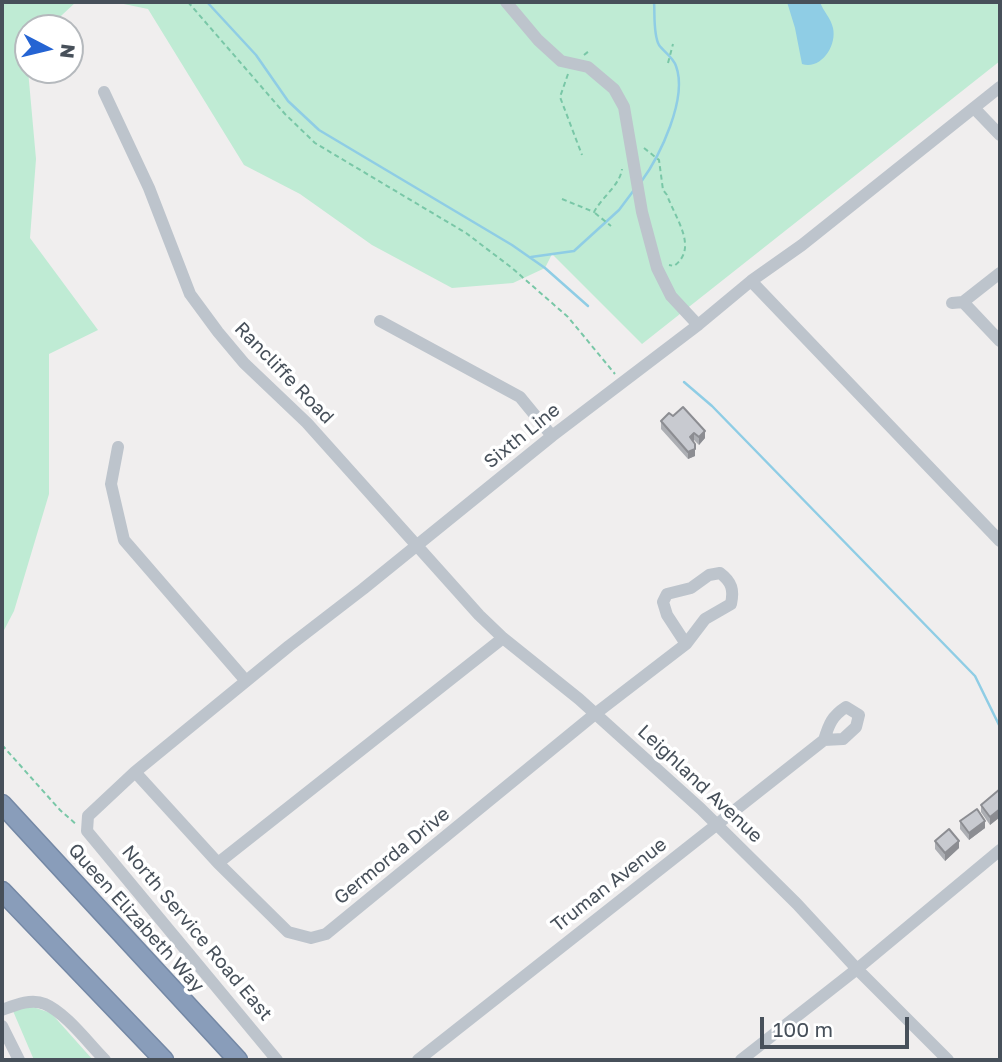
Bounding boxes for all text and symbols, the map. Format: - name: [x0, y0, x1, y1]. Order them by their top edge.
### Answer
- north arrow: [14, 14, 84, 84]
- text: N: [56, 43, 81, 60]
- street label: Rancliffe Road: [230, 317, 338, 429]
- street label: Sixth Line: [480, 399, 564, 473]
- street label: Leighland Avenue: [633, 720, 767, 848]
- street label: Germorda Drive: [330, 803, 454, 909]
- street label: Truman Avenue: [547, 833, 671, 937]
- street label: Queen Elizabeth Way: [63, 839, 209, 997]
- street label: North Service Road East: [117, 841, 277, 1025]
- scale bar: [764, 1002, 913, 1046]
- text: 100 m: [773, 1016, 833, 1042]

